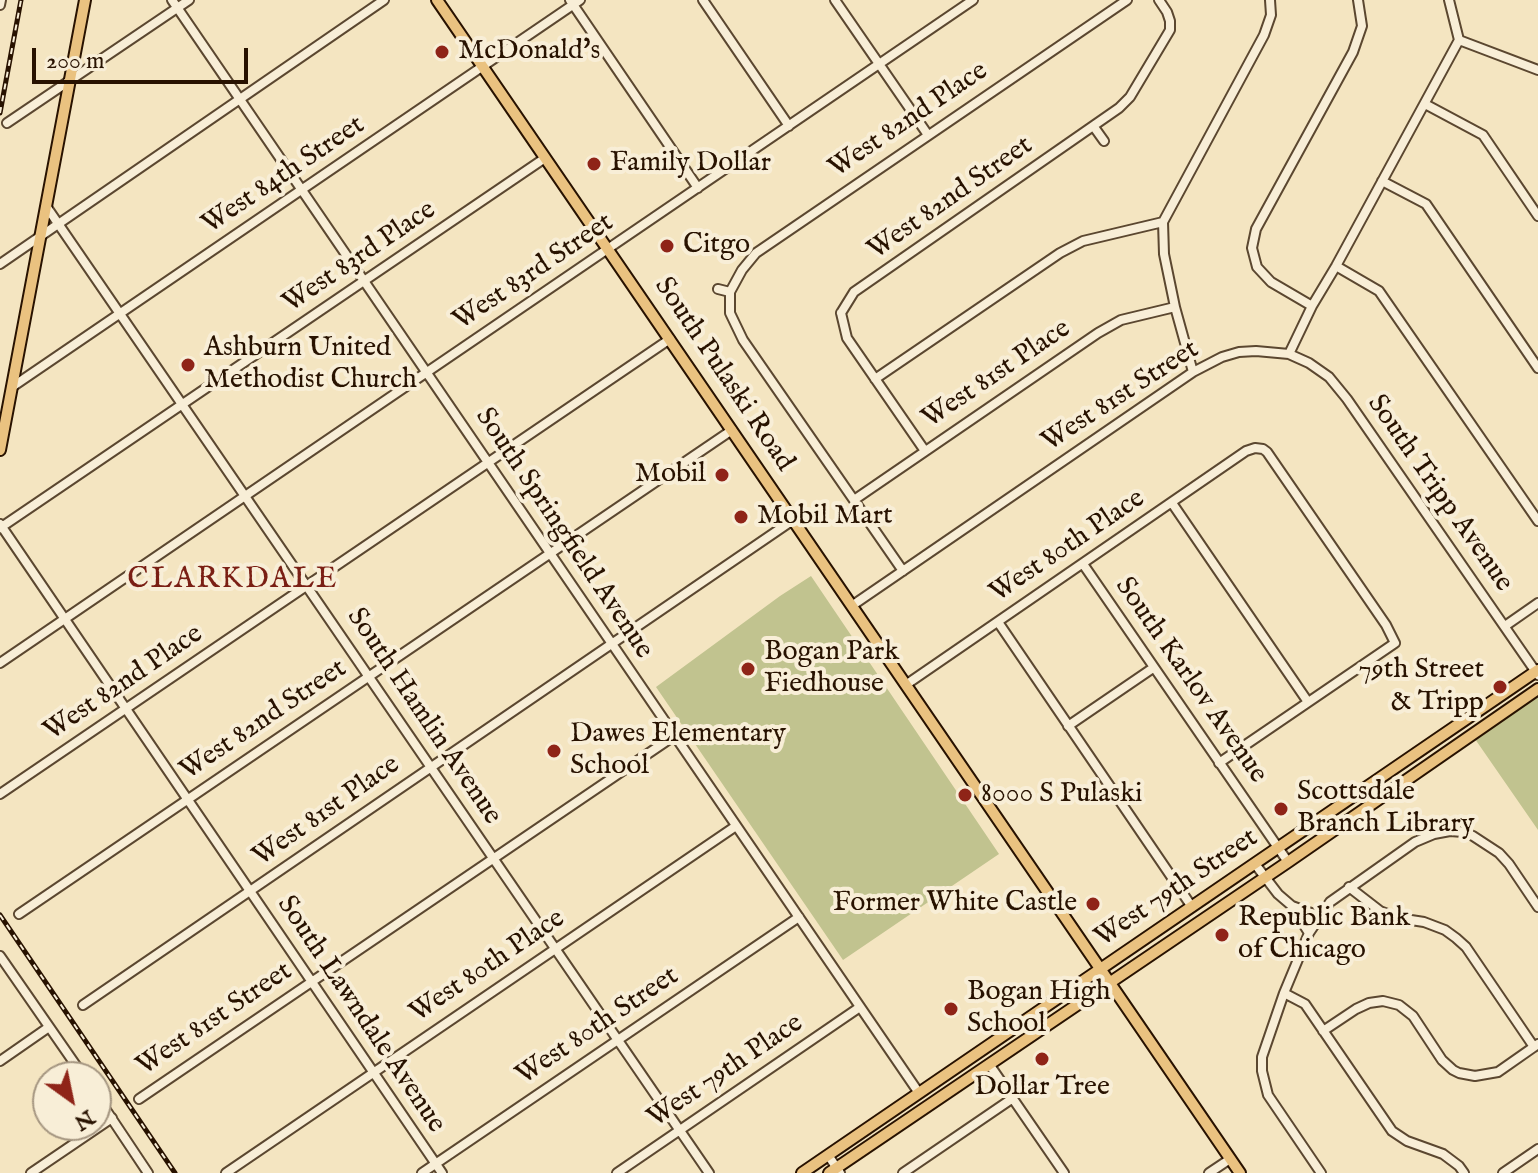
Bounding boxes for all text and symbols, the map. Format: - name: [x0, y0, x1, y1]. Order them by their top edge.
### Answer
- scale bar: [36, 32, 252, 82]
- place label: McDonald's: [458, 35, 600, 69]
- marker: McDonald's: [433, 43, 451, 61]
- text: 200 m: [46, 46, 105, 77]
- street label: West 82nd Place: [823, 55, 995, 187]
- street label: West 84th Street: [196, 109, 372, 243]
- street label: West 82nd Street: [862, 130, 1040, 268]
- place label: Family Dollar: [610, 147, 771, 181]
- marker: Family Dollar: [585, 155, 603, 173]
- street label: West 83rd Place: [277, 195, 443, 321]
- street label: West 83rd Street: [447, 207, 621, 339]
- place label: Citgo: [683, 229, 750, 263]
- marker: Citgo: [658, 237, 676, 255]
- street label: South Pulaski Road: [646, 272, 800, 478]
- street label: West 81st Place: [917, 313, 1077, 437]
- place label: Ashburn United Methodist Church: [204, 332, 417, 398]
- street label: West 81st Street: [1036, 334, 1206, 460]
- marker: Ashburn United Methodist Church: [179, 356, 197, 374]
- street label: South Tripp Avenue: [1359, 389, 1519, 599]
- street label: South Springfield Avenue: [467, 402, 659, 666]
- place label: Mobil: [635, 458, 706, 492]
- marker: Mobil: [713, 466, 731, 484]
- street label: West 80th Place: [984, 483, 1152, 611]
- place label: Mobil Mart: [757, 500, 893, 534]
- marker: Mobil Mart: [732, 508, 750, 526]
- district label: CLARKDALE: [127, 563, 339, 599]
- street label: South Karlov Avenue: [1106, 572, 1274, 790]
- street label: South Hamlin Avenue: [338, 602, 508, 832]
- street label: West 82nd Place: [38, 618, 210, 750]
- place label: Bogan Park Fiedhouse: [764, 636, 899, 702]
- street label: West 82nd Street: [174, 653, 354, 789]
- place label: 79th Street & Tripp: [1358, 654, 1484, 720]
- marker: Bogan Park Fiedhouse: [739, 660, 757, 678]
- marker: 79th Street & Tripp: [1491, 678, 1509, 696]
- place label: Dawes Elementary School: [570, 718, 786, 784]
- marker: Dawes Elementary School: [545, 742, 563, 760]
- street label: West 81st Place: [247, 749, 407, 875]
- place label: Scottsdale Branch Library: [1297, 776, 1474, 842]
- place label: 8000 S Pulaski: [981, 778, 1143, 812]
- marker: 8000 S Pulaski: [956, 786, 974, 804]
- marker: Scottsdale Branch Library: [1272, 800, 1290, 818]
- street label: West 79th Street: [1089, 822, 1265, 956]
- place label: Former White Castle: [833, 887, 1077, 921]
- street label: South Lawndale Avenue: [268, 890, 452, 1140]
- marker: Former White Castle: [1084, 895, 1102, 913]
- place label: Republic Bank of Chicago: [1238, 902, 1410, 968]
- street label: West 80th Place: [404, 903, 572, 1031]
- marker: Republic Bank of Chicago: [1213, 926, 1231, 944]
- street label: West 81st Street: [131, 956, 299, 1084]
- street label: West 80th Street: [510, 960, 686, 1094]
- place label: Bogan High School: [967, 976, 1111, 1042]
- marker: Bogan High School: [942, 1000, 960, 1018]
- street label: West 79th Place: [642, 1008, 810, 1136]
- marker: Dollar Tree: [1033, 1050, 1051, 1068]
- north arrow: [32, 1061, 112, 1141]
- place label: Dollar Tree: [974, 1071, 1110, 1105]
- text: N: [68, 1103, 100, 1136]

